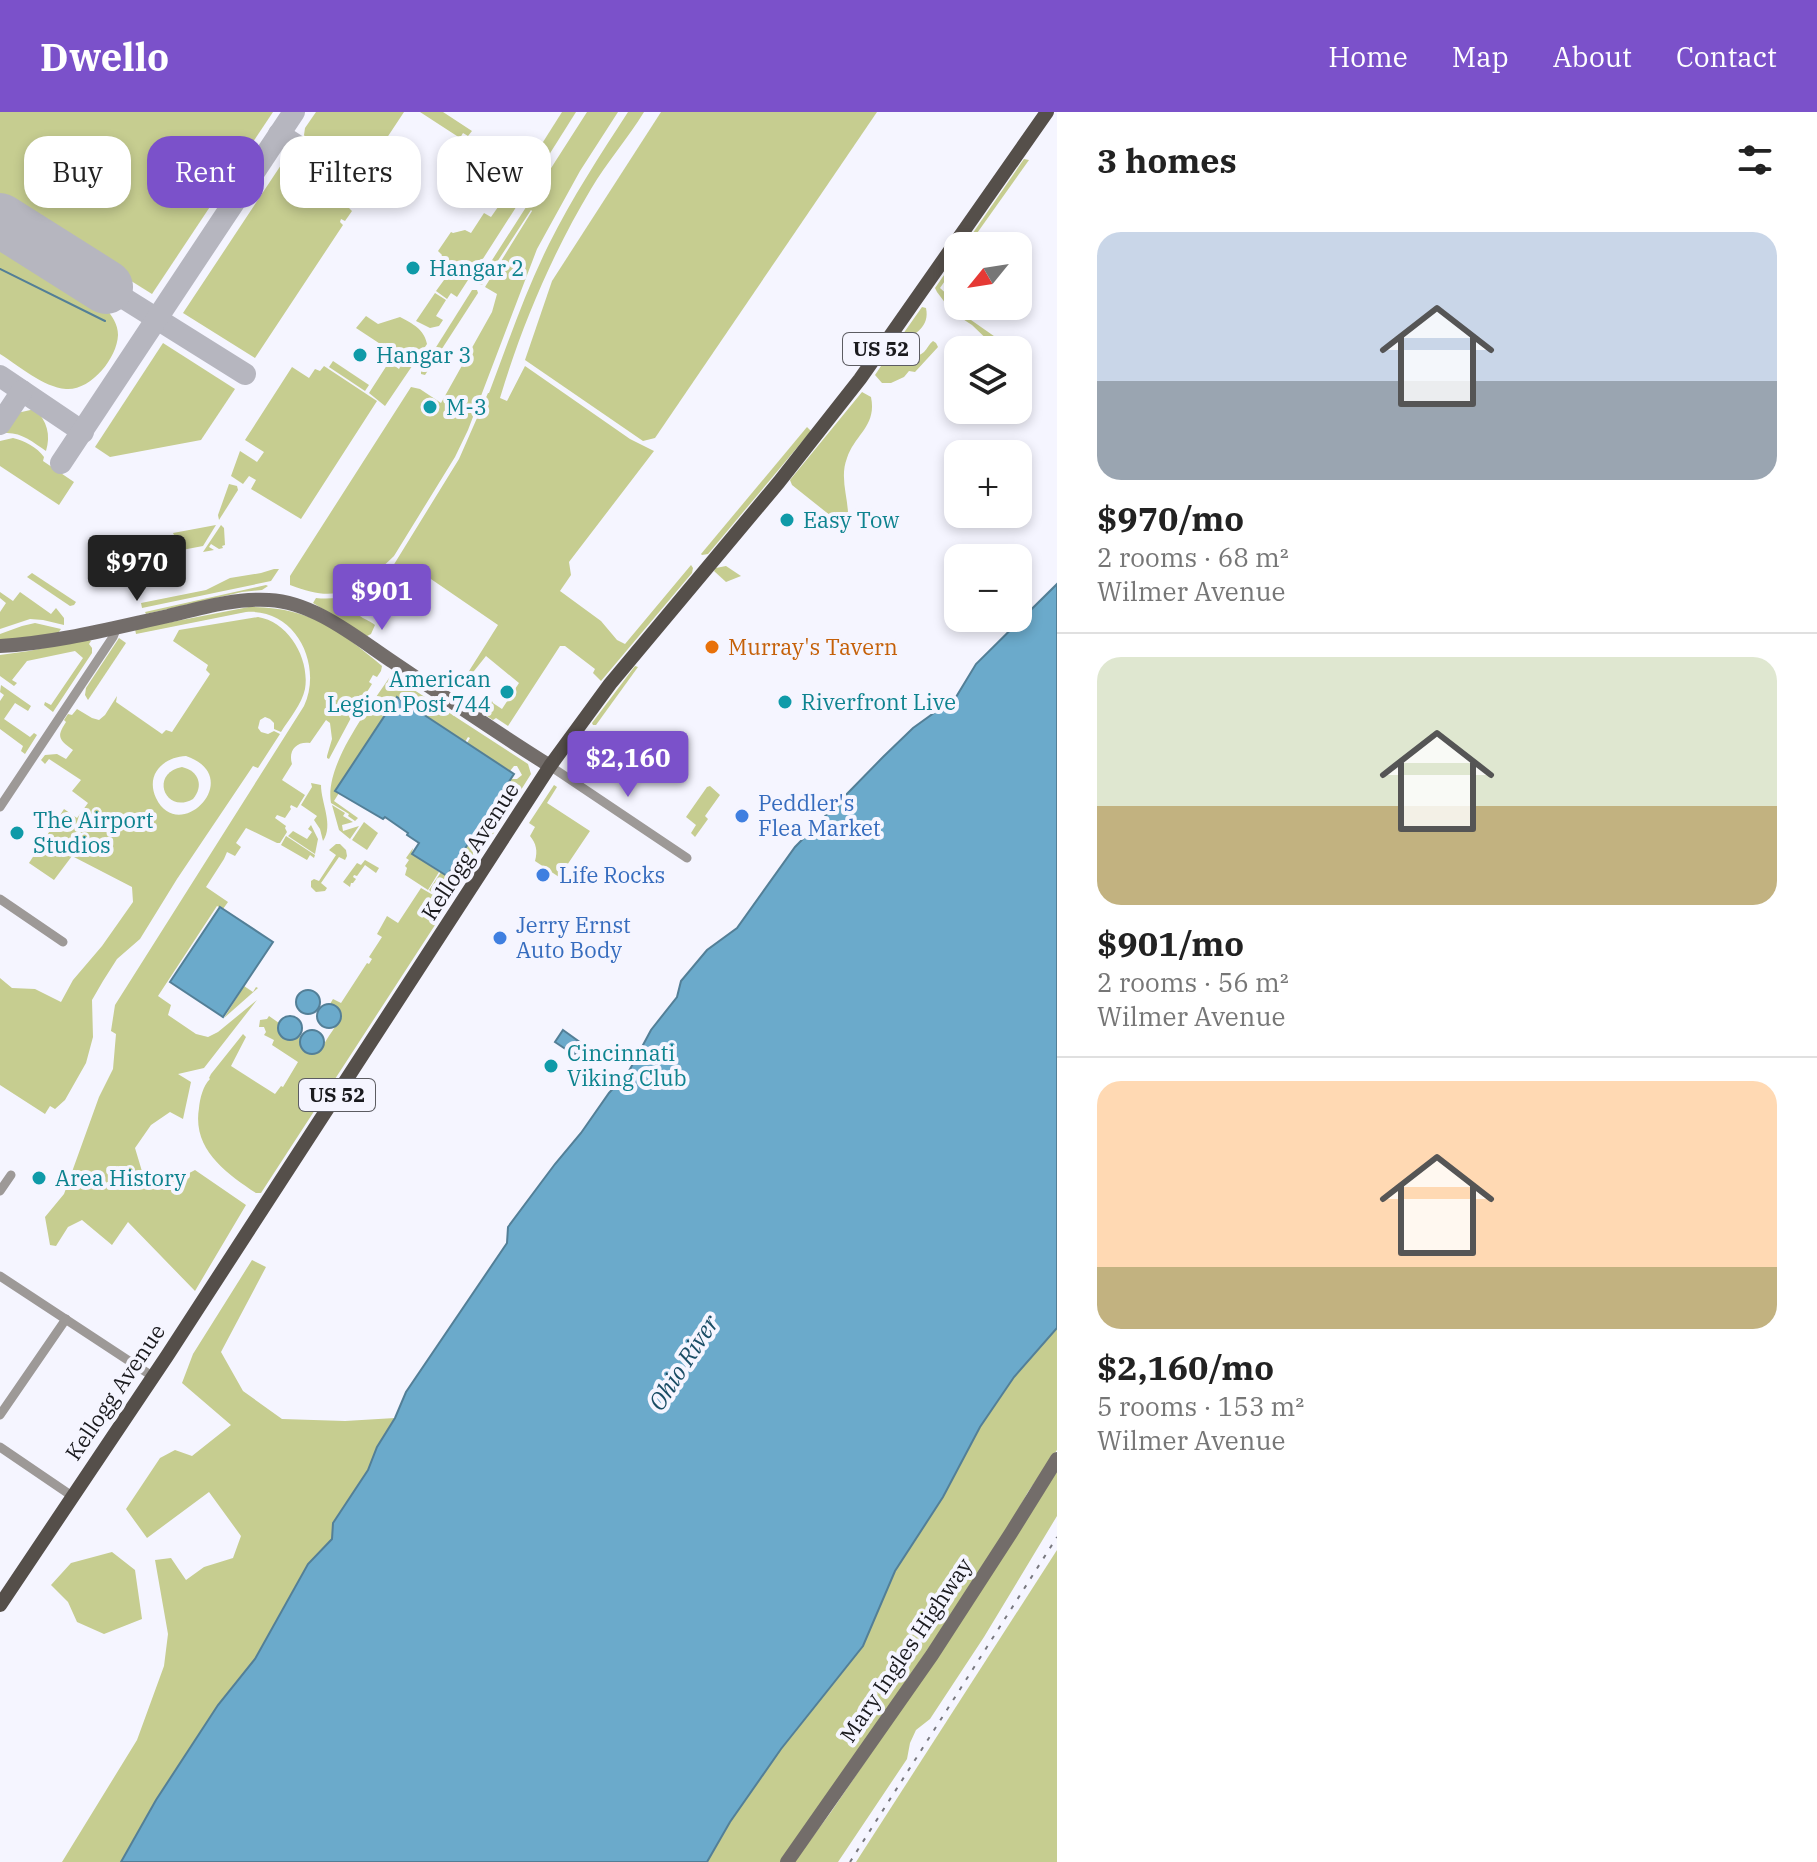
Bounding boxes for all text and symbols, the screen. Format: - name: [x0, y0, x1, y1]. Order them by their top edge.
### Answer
- text: Dwello: [40, 32, 169, 81]
- text: Home: [1328, 38, 1408, 75]
- text: Map: [1452, 38, 1509, 75]
- text: About: [1553, 38, 1632, 75]
- text: Contact: [1676, 38, 1777, 75]
- chip: Buy: [24, 136, 131, 208]
- chip: Rent: [147, 136, 264, 208]
- chip: Filters: [280, 136, 421, 208]
- chip: New: [437, 136, 551, 208]
- text: 3 homes: [1097, 138, 1237, 182]
- icon: filters: [1733, 138, 1777, 182]
- north arrow: [944, 232, 1032, 320]
- map controls: [944, 232, 1032, 632]
- place label: Hangar 2: [429, 253, 524, 282]
- marker: Hangar 2: [404, 259, 422, 277]
- icon: home: [1365, 284, 1509, 428]
- road number: US 52: [843, 333, 919, 365]
- button: layers: [944, 336, 1032, 424]
- place label: Hangar 3: [376, 340, 471, 369]
- marker: Hangar 3: [351, 346, 369, 364]
- place label: M-3: [446, 392, 487, 421]
- marker: M-3: [421, 398, 439, 416]
- button: +: [944, 440, 1032, 528]
- text: $970/mo: [1097, 496, 1244, 540]
- place label: Easy Tow: [803, 505, 899, 534]
- marker: Easy Tow: [778, 511, 796, 529]
- pin: $970: [90, 535, 184, 603]
- text: 2 rooms · 68 m²: [1097, 540, 1289, 574]
- text: $970: [106, 544, 168, 578]
- button: −: [944, 544, 1032, 632]
- pin: $901: [335, 564, 429, 632]
- text: $901: [351, 573, 413, 607]
- text: Wilmer Avenue: [1097, 574, 1285, 608]
- place label: Murray's Tavern: [728, 632, 898, 661]
- marker: Murray's Tavern: [703, 638, 721, 656]
- place label: American Legion Post 744: [327, 664, 491, 718]
- marker: American Legion Post 744: [498, 683, 516, 701]
- place label: Riverfront Live: [801, 687, 956, 716]
- marker: Riverfront Live: [776, 693, 794, 711]
- icon: home: [1365, 709, 1509, 853]
- pin: $2,160: [563, 731, 693, 799]
- text: $2,160: [585, 740, 671, 774]
- street label: Kellogg Avenue: [414, 776, 525, 925]
- place label: Peddler's Flea Market: [758, 788, 881, 842]
- place label: The Airport Studios: [33, 805, 154, 859]
- marker: Peddler's Flea Market: [733, 807, 751, 825]
- marker: The Airport Studios: [8, 824, 26, 842]
- place label: Life Rocks: [559, 860, 665, 889]
- marker: Life Rocks: [534, 866, 552, 884]
- place label: Jerry Ernst Auto Body: [516, 910, 631, 964]
- text: $901/mo: [1097, 921, 1244, 965]
- marker: Jerry Ernst Auto Body: [491, 929, 509, 947]
- text: 2 rooms · 56 m²: [1097, 965, 1289, 999]
- text: Wilmer Avenue: [1097, 999, 1285, 1033]
- place label: Cincinnati Viking Club: [567, 1038, 687, 1092]
- marker: Cincinnati Viking Club: [542, 1057, 560, 1075]
- road number: US 52: [299, 1079, 375, 1111]
- icon: home: [1365, 1133, 1509, 1277]
- place label: Area History: [55, 1163, 186, 1192]
- marker: Area History: [30, 1169, 48, 1187]
- water label: Ohio River: [640, 1307, 727, 1416]
- street label: Kellogg Avenue: [58, 1318, 171, 1466]
- text: $2,160/mo: [1097, 1345, 1274, 1389]
- text: 5 rooms · 153 m²: [1097, 1389, 1304, 1423]
- text: Wilmer Avenue: [1097, 1423, 1285, 1457]
- street label: Mary Ingles Highway: [833, 1552, 978, 1748]

